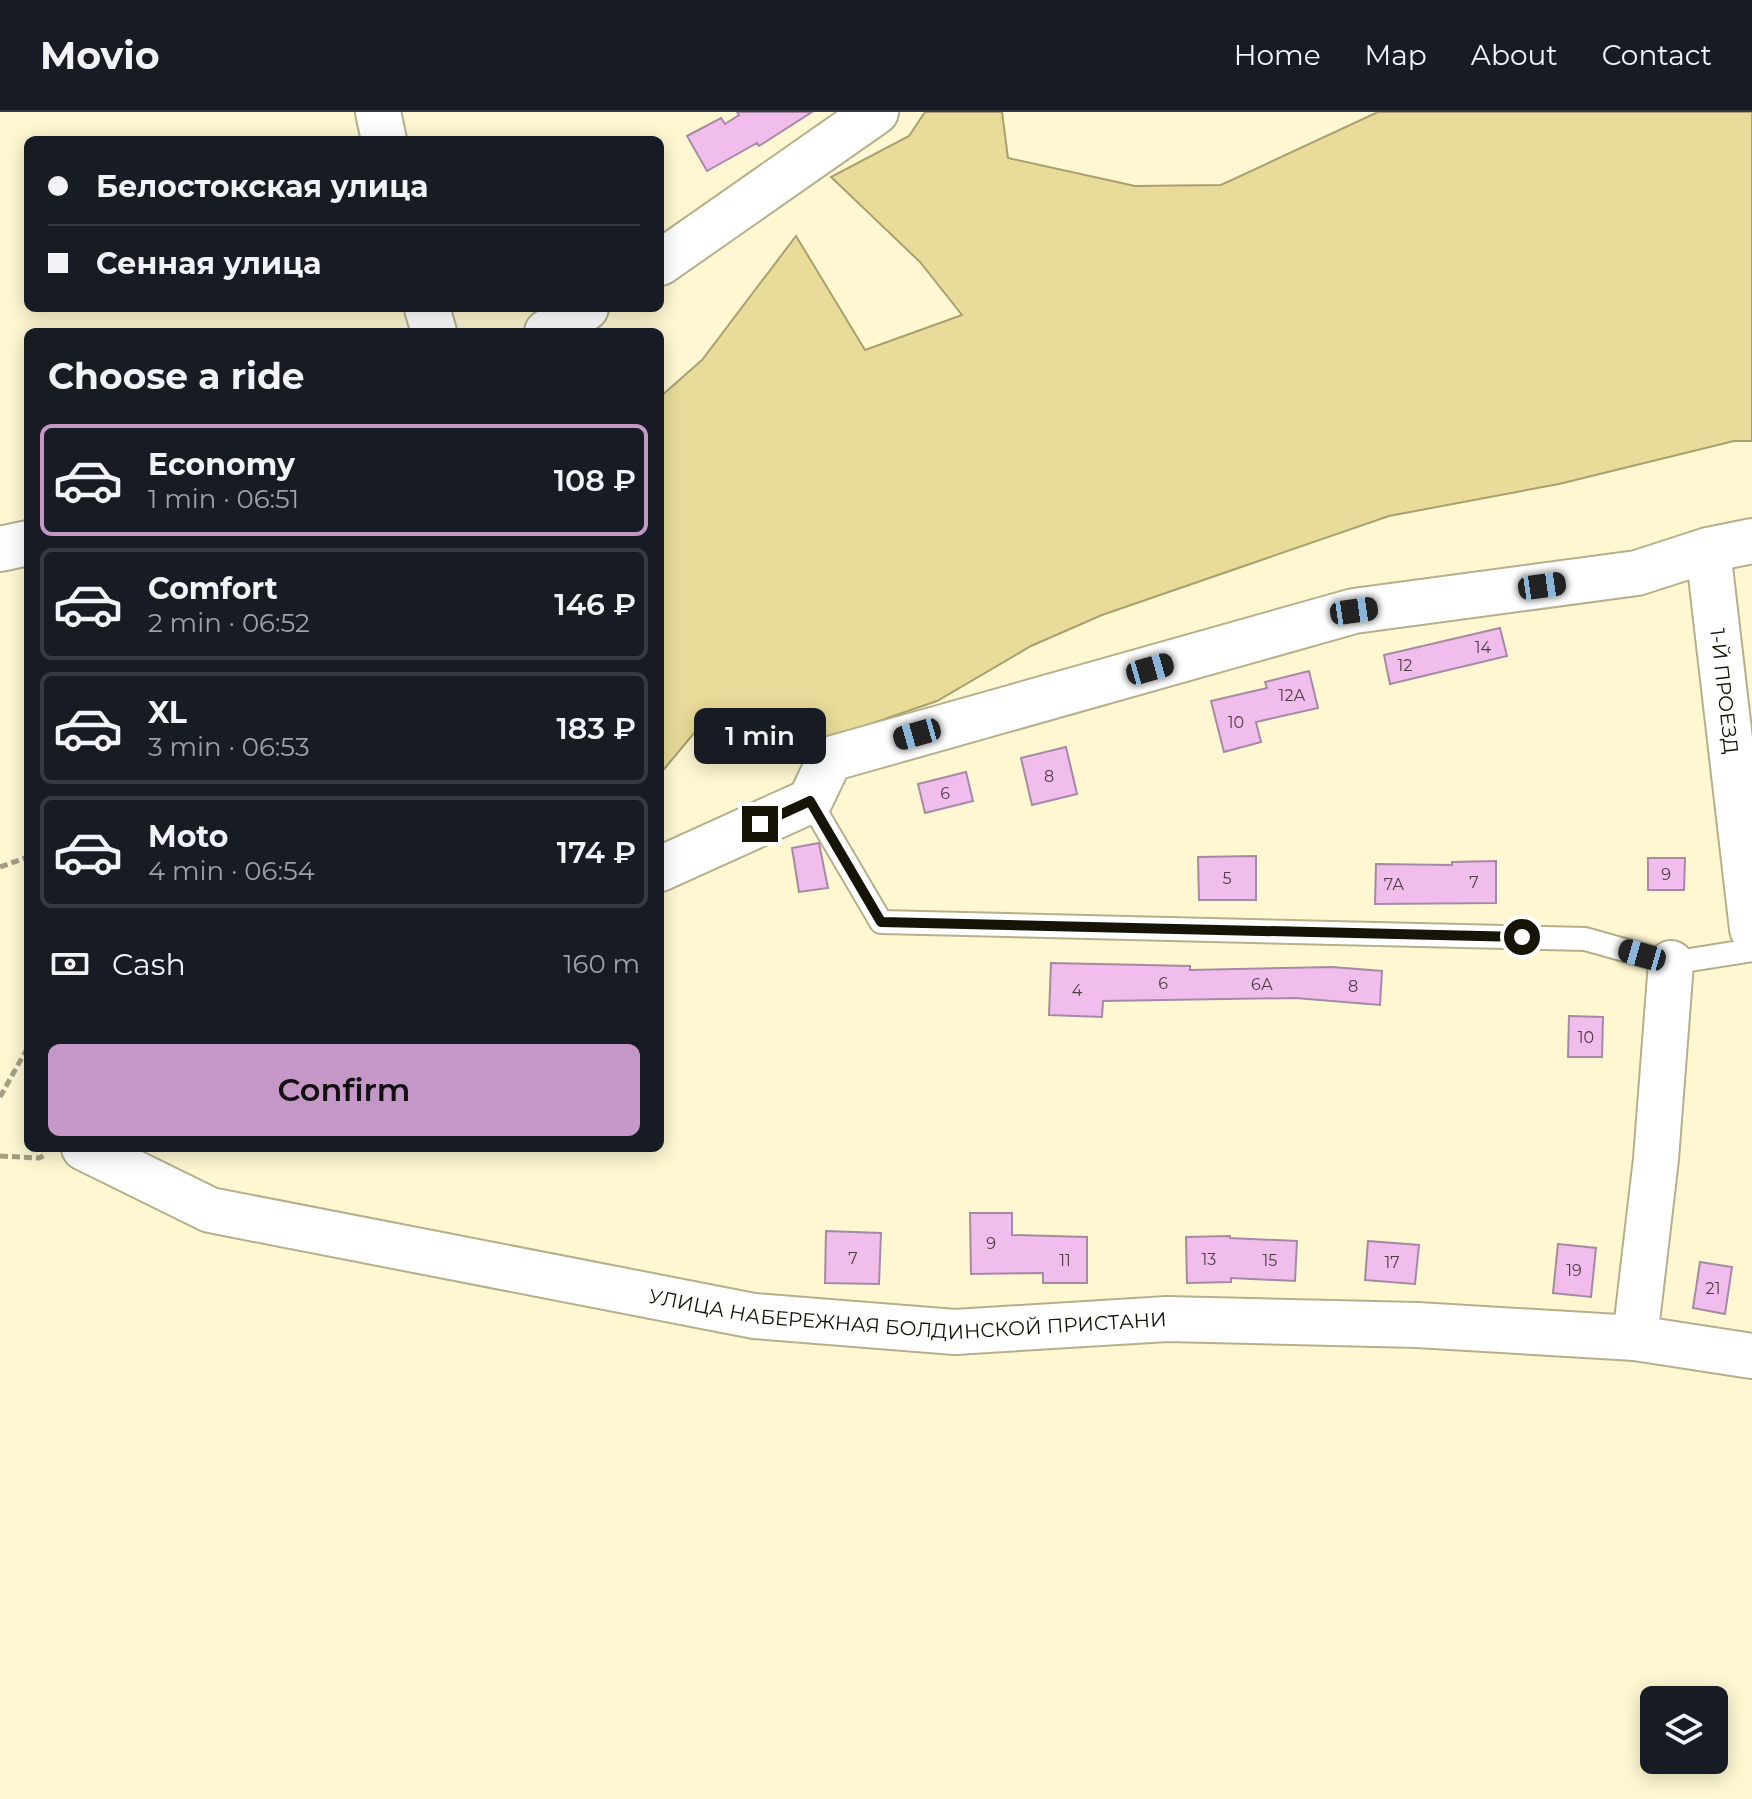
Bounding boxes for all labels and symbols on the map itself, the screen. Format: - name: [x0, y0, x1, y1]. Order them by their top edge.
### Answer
- car: [1517, 571, 1567, 601]
- car: [1329, 596, 1379, 626]
- street label: 1-Й ПРОЕЗД: [1705, 627, 1744, 755]
- house number: 14: [1475, 638, 1492, 657]
- car: [1124, 651, 1176, 687]
- house number: 12: [1398, 656, 1412, 675]
- house number: 12А: [1279, 686, 1305, 705]
- callout: 1 min: [694, 708, 826, 764]
- house number: 10: [1228, 713, 1244, 732]
- car: [891, 716, 943, 752]
- house number: 8: [1044, 767, 1054, 786]
- house number: 6: [940, 784, 950, 803]
- route end: [742, 806, 778, 842]
- house number: 9: [1661, 865, 1671, 884]
- house number: 5: [1222, 869, 1232, 888]
- house number: 7: [1469, 873, 1479, 892]
- house number: 7А: [1384, 875, 1404, 894]
- route start: [1504, 919, 1540, 955]
- car: [1616, 937, 1668, 973]
- house number: 6: [1158, 974, 1168, 993]
- house number: 6А: [1251, 975, 1273, 994]
- house number: 8: [1348, 977, 1358, 996]
- house number: 4: [1072, 981, 1083, 1000]
- house number: 10: [1578, 1028, 1594, 1047]
- house number: 9: [986, 1234, 996, 1253]
- house number: 7: [848, 1249, 858, 1268]
- house number: 13: [1202, 1250, 1216, 1269]
- house number: 11: [1059, 1251, 1071, 1270]
- house number: 15: [1263, 1251, 1277, 1270]
- house number: 17: [1384, 1253, 1400, 1272]
- house number: 19: [1566, 1261, 1582, 1280]
- house number: 21: [1706, 1279, 1720, 1298]
- street label: УЛИЦА НАБЕРЕЖНАЯ БОЛДИНСКОЙ ПРИСТАНИ: [647, 1284, 1167, 1344]

